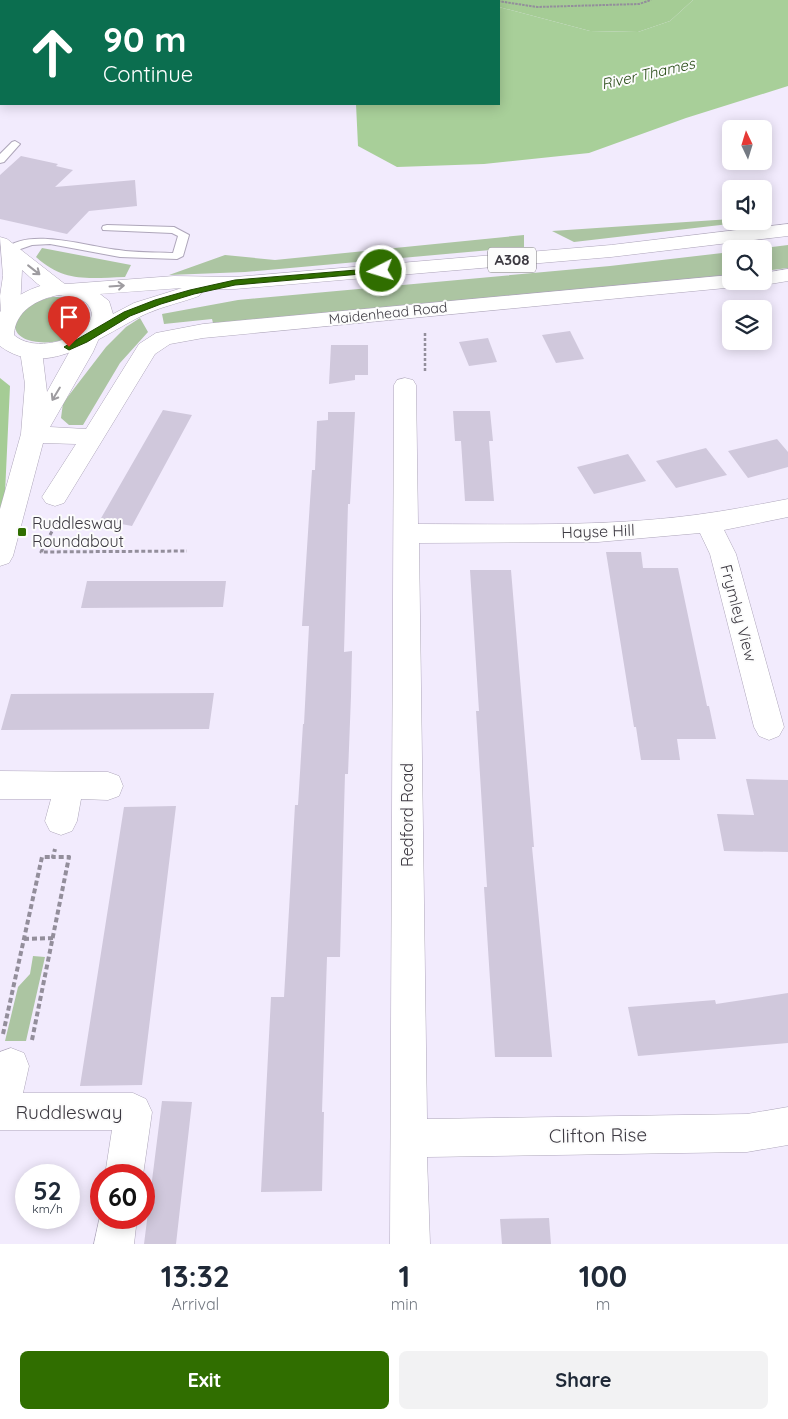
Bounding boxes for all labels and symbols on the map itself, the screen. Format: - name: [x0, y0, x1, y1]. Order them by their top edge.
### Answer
- water label: River Thames: [599, 53, 697, 93]
- north arrow: [722, 120, 772, 170]
- position arrow: [354, 244, 406, 296]
- road number: A308: [488, 248, 536, 272]
- one-way arrow: [27, 264, 40, 275]
- one-way arrow: [109, 282, 125, 291]
- pin: [48, 296, 90, 347]
- street label: Maidenhead Road: [328, 298, 448, 328]
- one-way arrow: [51, 386, 61, 400]
- place label: Ruddlesway Roundabout: [32, 513, 124, 551]
- street label: Hayse Hill: [561, 520, 635, 542]
- marker: Ruddlesway Roundabout: [16, 526, 28, 538]
- street label: Frymley View: [716, 562, 762, 664]
- street label: Redford Road: [397, 763, 417, 867]
- street label: Ruddlesway: [16, 1100, 122, 1124]
- street label: Clifton Rise: [549, 1122, 647, 1148]
- speed limit sign: 60: [90, 1164, 155, 1229]

